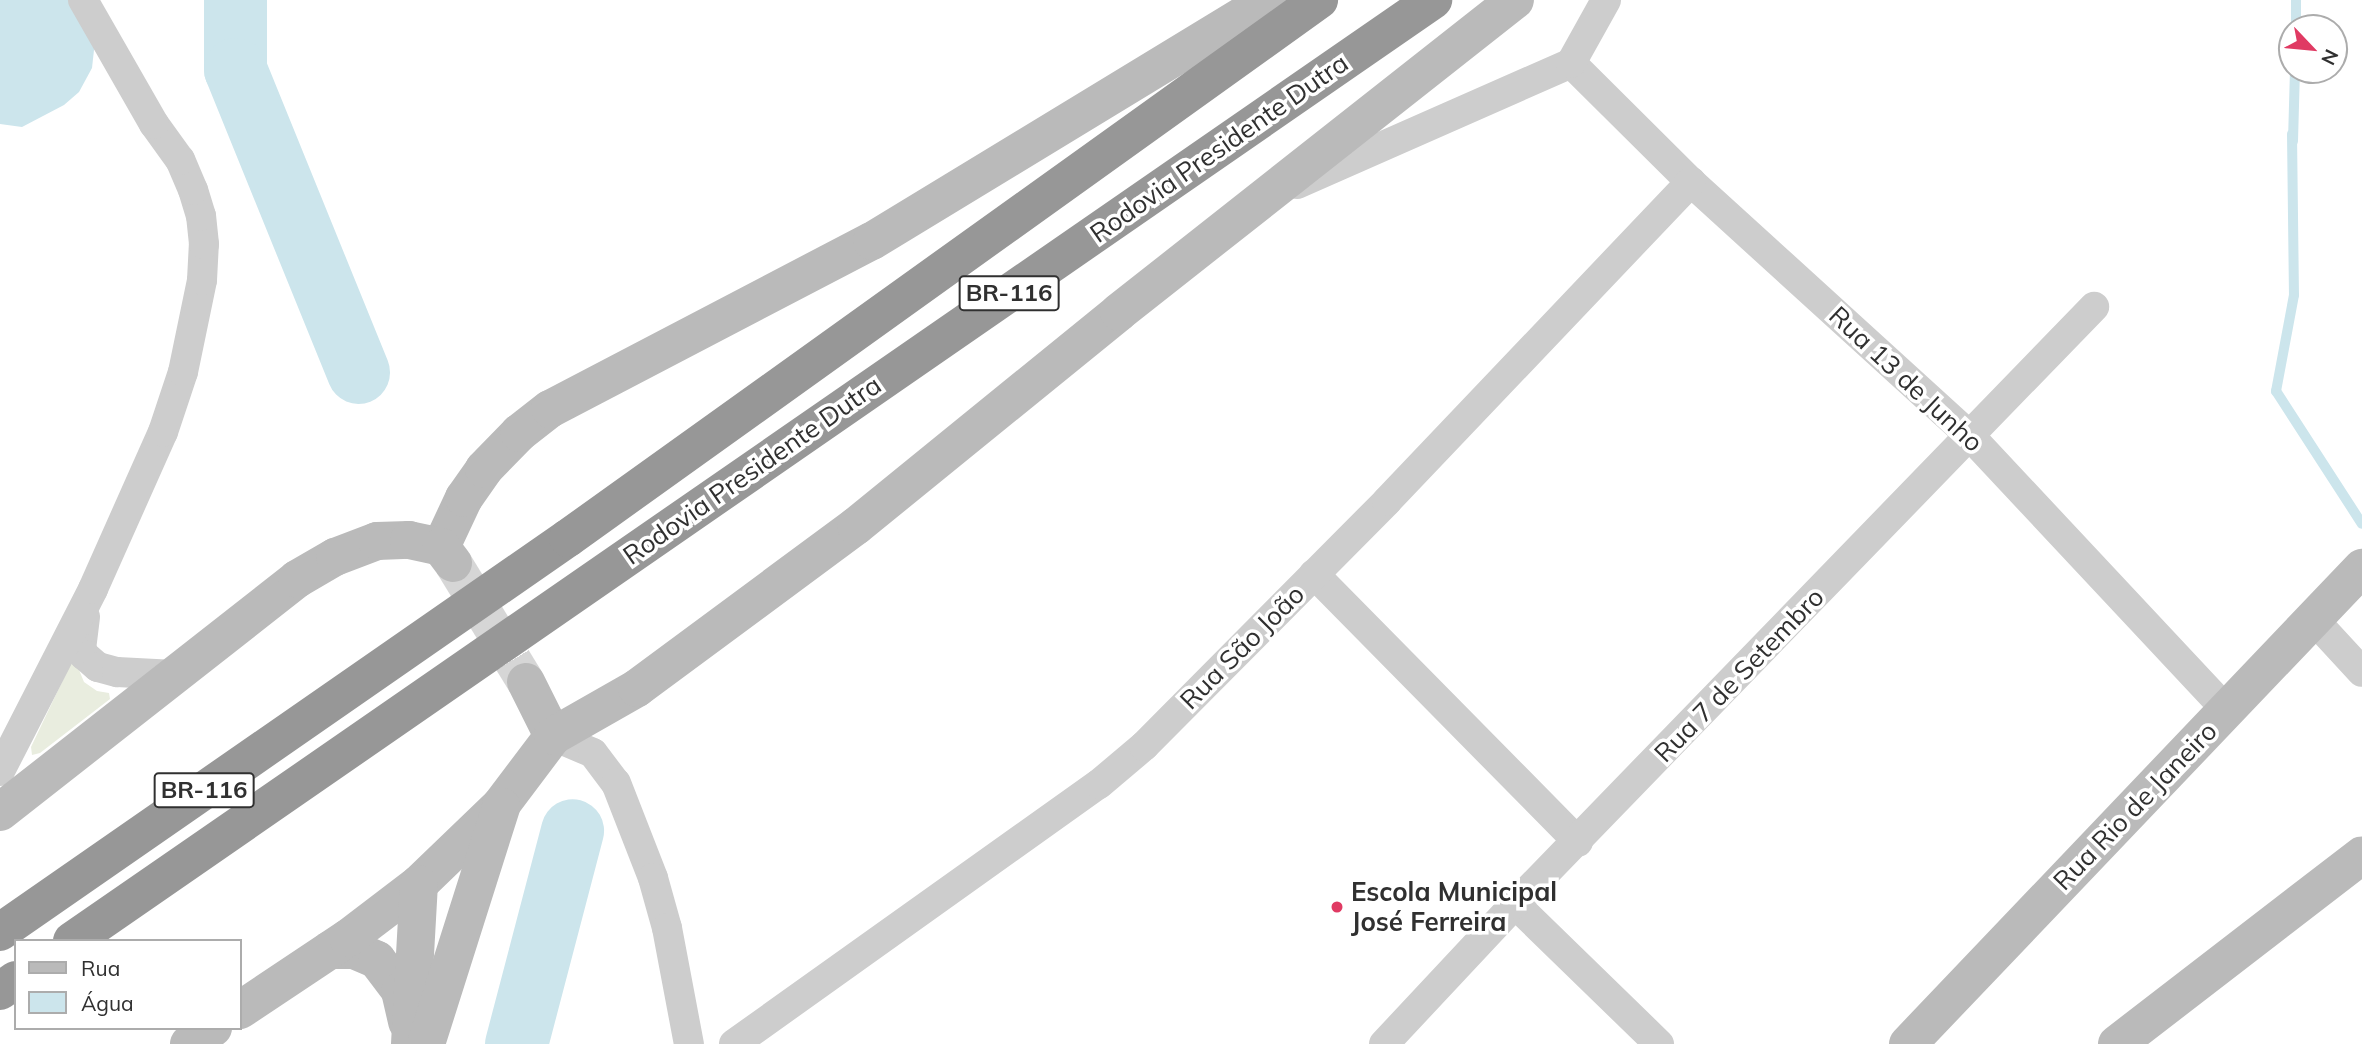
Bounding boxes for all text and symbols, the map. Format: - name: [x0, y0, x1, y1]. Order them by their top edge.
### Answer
- north arrow: [2278, 14, 2348, 84]
- text: N: [2316, 46, 2344, 69]
- street label: Rodovia Presidente Dutra: [1084, 47, 1354, 249]
- road number: BR-116: [958, 272, 1060, 314]
- street label: Rua 13 de Junho: [1823, 300, 1989, 458]
- street label: Rodovia Presidente Dutra: [617, 369, 887, 571]
- street label: Rua São João: [1173, 578, 1311, 716]
- street label: Rua 7 de Setembro: [1648, 581, 1830, 769]
- street label: Rua Rio de Janeiro: [2047, 715, 2223, 897]
- road number: BR-116: [153, 770, 255, 810]
- place label: Escola Municipal José Ferreira: [1351, 876, 1557, 938]
- marker: Escola Municipal José Ferreira: [1329, 899, 1345, 915]
- legend: [14, 939, 242, 1030]
- text: Rua: [81, 955, 120, 981]
- text: Água: [81, 990, 134, 1016]

